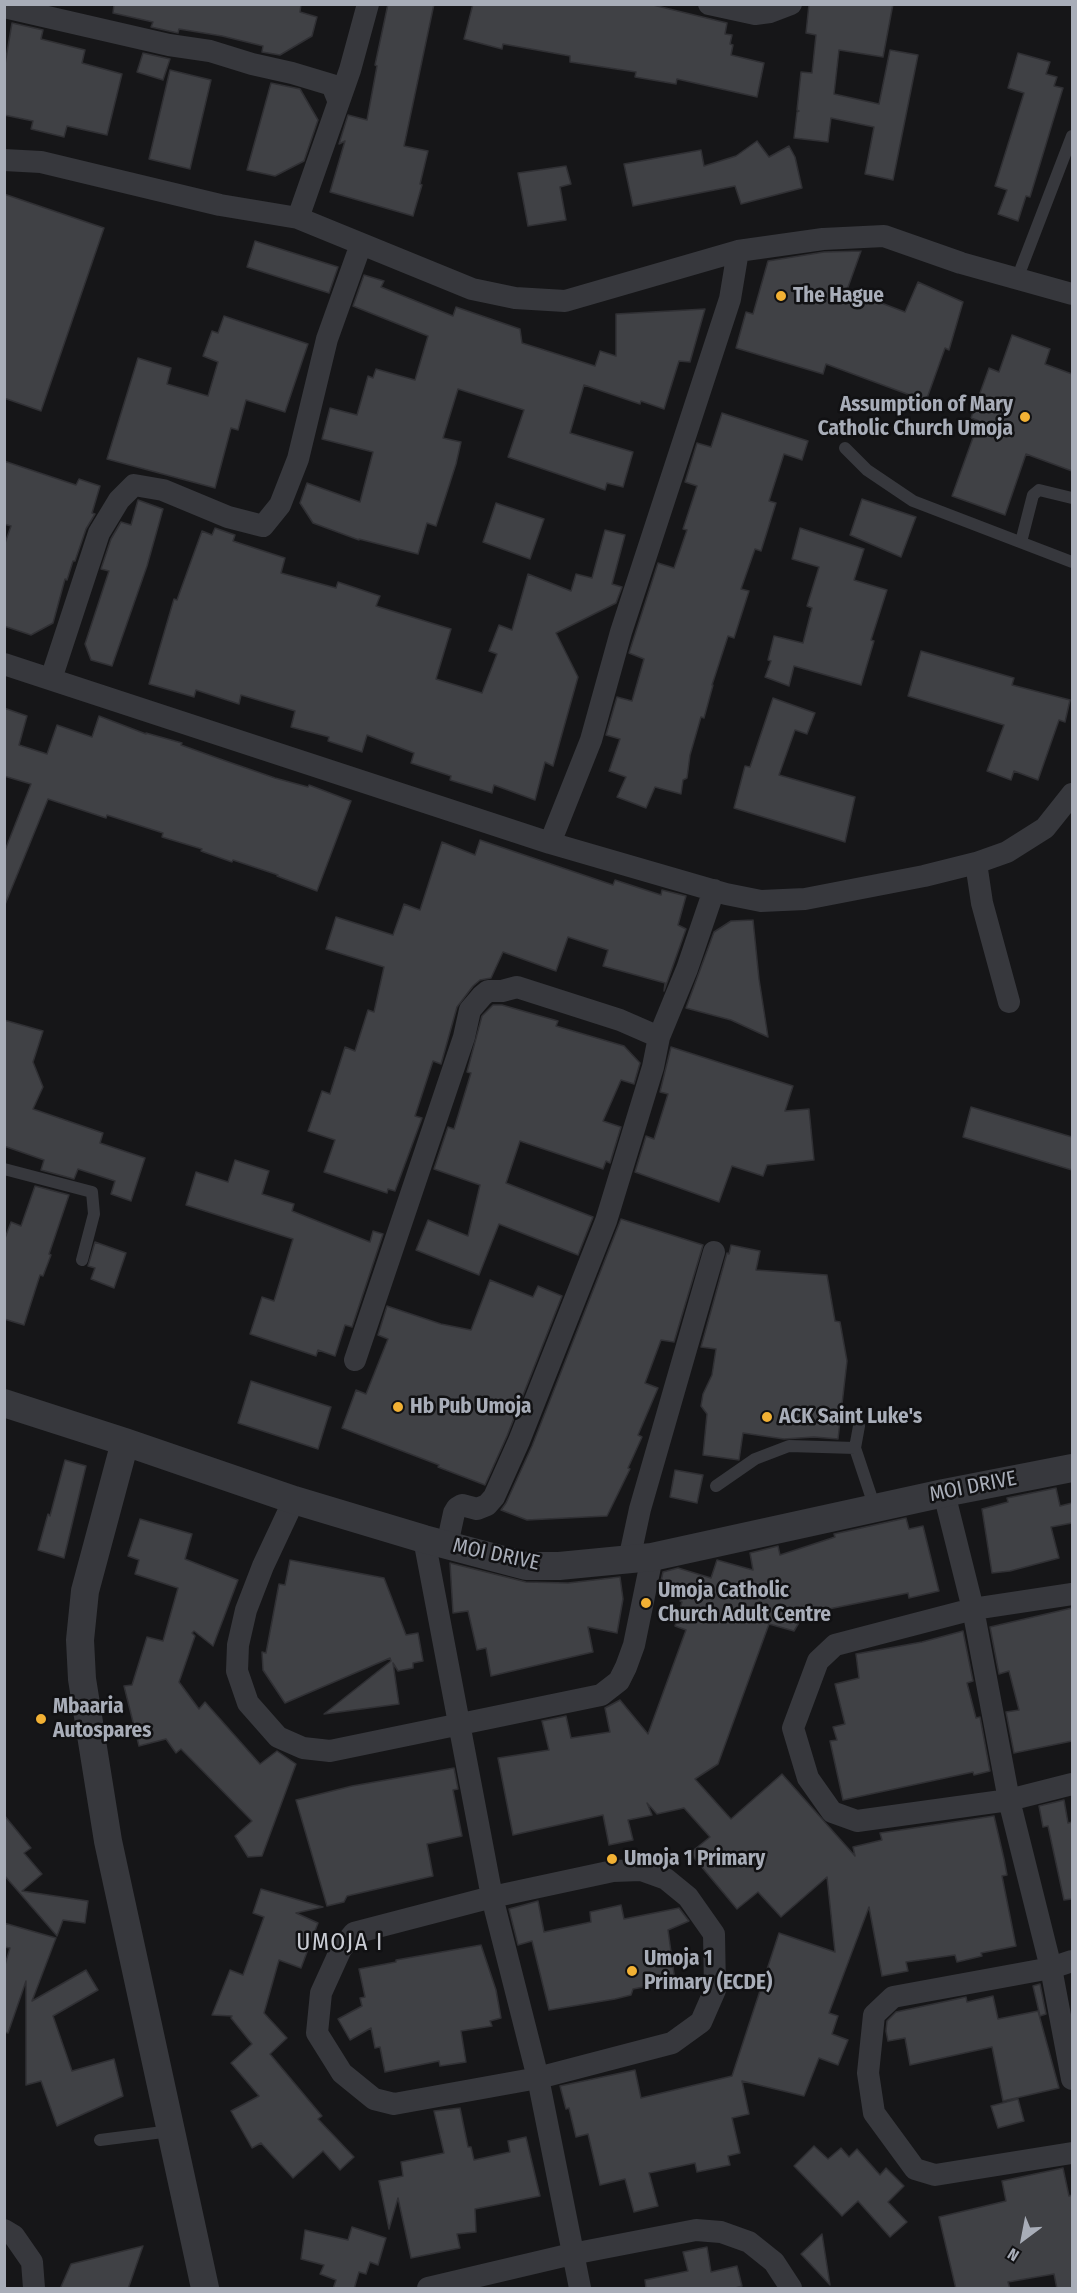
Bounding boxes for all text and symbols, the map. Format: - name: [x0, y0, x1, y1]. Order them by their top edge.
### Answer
- place label: The Hague: [793, 283, 884, 309]
- marker: The Hague: [774, 289, 788, 303]
- place label: Assumption of Mary Catholic Church Umoja: [818, 392, 1013, 442]
- marker: Assumption of Mary Catholic Church Umoja: [1018, 410, 1032, 424]
- place label: Hb Pub Umoja: [410, 1394, 532, 1420]
- marker: Hb Pub Umoja: [391, 1400, 405, 1414]
- place label: ACK Saint Luke's: [779, 1404, 922, 1430]
- marker: ACK Saint Luke's: [760, 1410, 774, 1424]
- street label: MOI DRIVE: [927, 1466, 1019, 1508]
- street label: MOI DRIVE: [450, 1534, 542, 1576]
- place label: Umoja Catholic Church Adult Centre: [658, 1578, 831, 1628]
- marker: Umoja Catholic Church Adult Centre: [639, 1596, 653, 1610]
- place label: Mbaaria Autospares: [53, 1694, 151, 1744]
- marker: Mbaaria Autospares: [34, 1712, 48, 1726]
- place label: Umoja 1 Primary: [624, 1846, 765, 1872]
- marker: Umoja 1 Primary: [605, 1852, 619, 1866]
- district label: UMOJA I: [296, 1929, 384, 1957]
- place label: Umoja 1 Primary (ECDE): [644, 1946, 772, 1996]
- marker: Umoja 1 Primary (ECDE): [625, 1964, 639, 1978]
- north arrow: [993, 2209, 1053, 2269]
- text: N: [1004, 2244, 1022, 2265]

